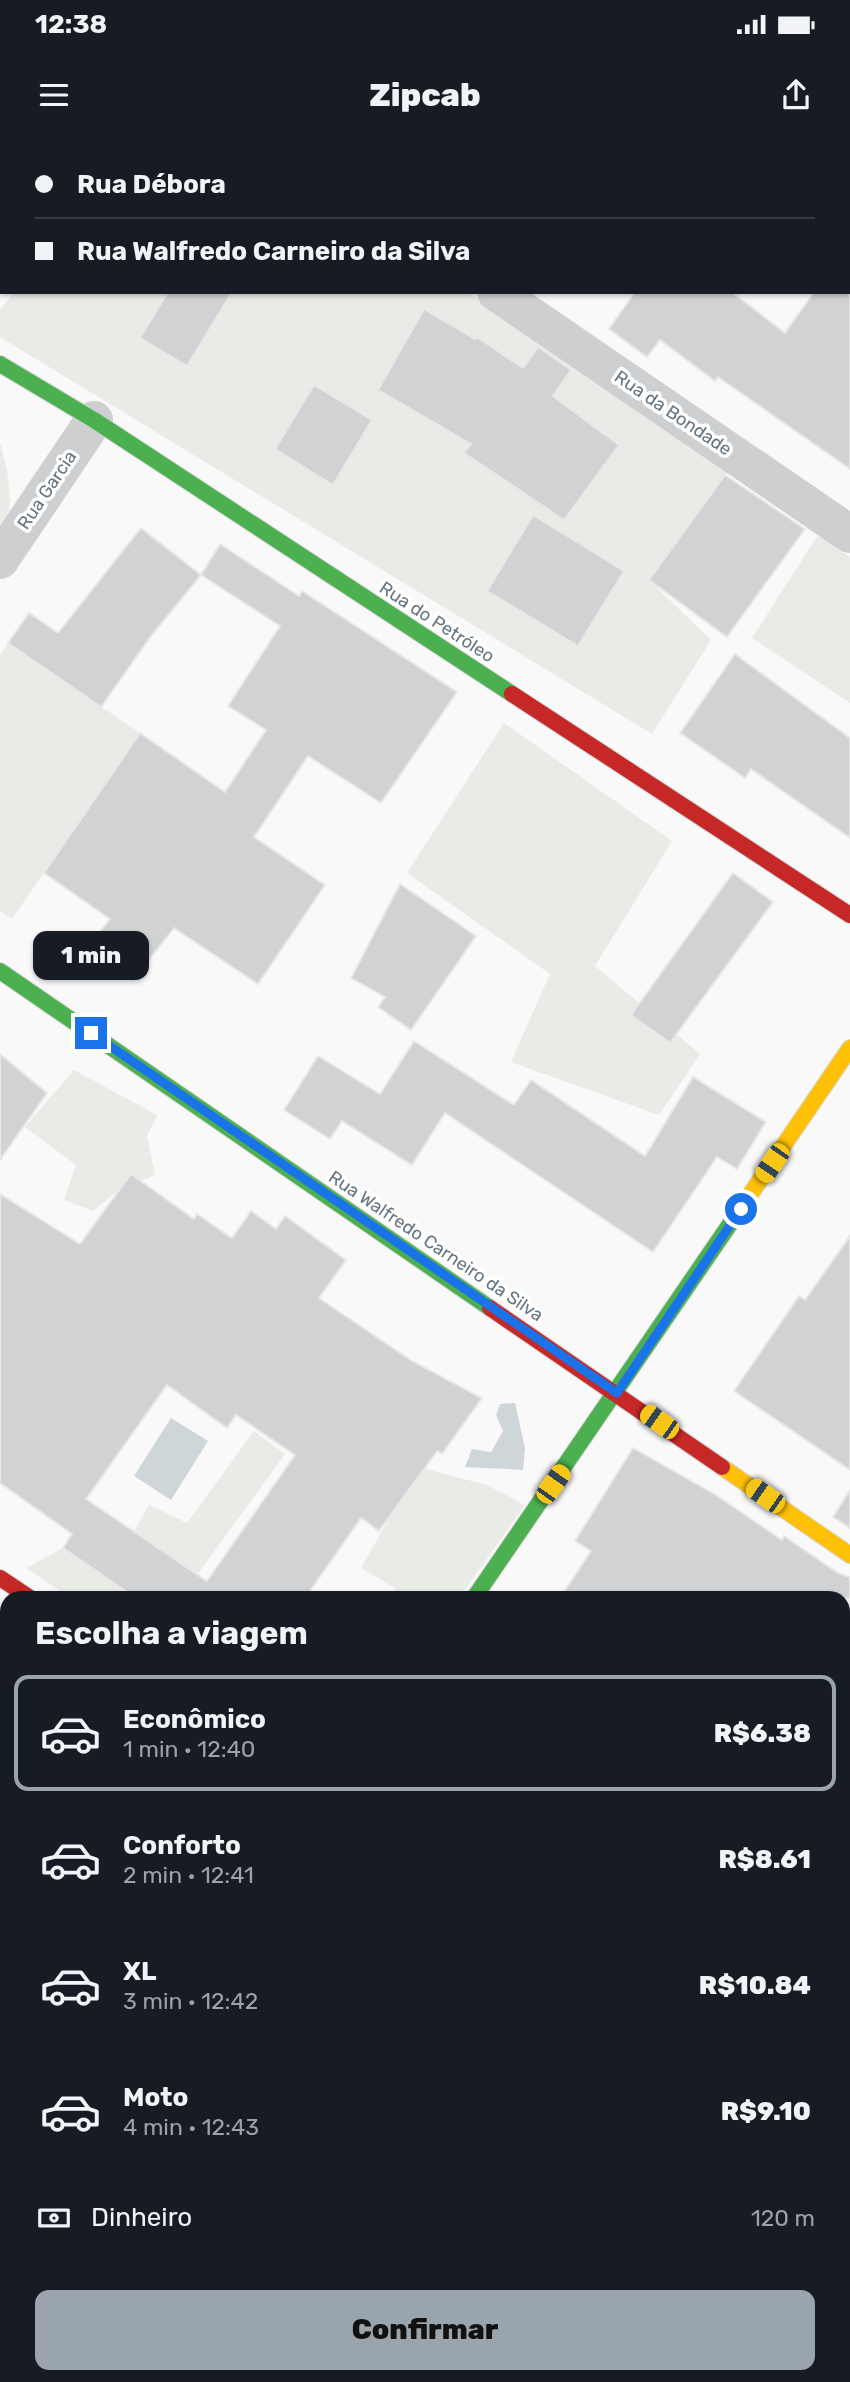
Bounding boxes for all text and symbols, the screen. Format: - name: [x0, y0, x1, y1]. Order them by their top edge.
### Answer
- text: 12:38: [35, 9, 107, 40]
- icon: menu: [35, 76, 73, 114]
- text: Zipcab: [369, 76, 481, 114]
- icon: share: [777, 76, 815, 114]
- text: Rua Débora: [77, 169, 226, 200]
- text: Rua Walfredo Carneiro da Silva: [77, 236, 470, 267]
- street label: Rua da Bondade: [610, 366, 736, 460]
- street label: Rua Garcia: [13, 447, 81, 533]
- street label: Rua do Petróleo: [375, 577, 499, 667]
- callout: 1 min: [33, 932, 149, 980]
- text: 1 min: [61, 941, 121, 969]
- route end: [75, 1017, 107, 1049]
- car: [752, 1140, 793, 1186]
- street label: Rua Walfredo Carneiro da Silva: [324, 1166, 548, 1326]
- route start: [725, 1193, 757, 1225]
- car: [636, 1401, 683, 1443]
- car: [533, 1461, 574, 1507]
- car: [742, 1475, 789, 1517]
- text: Escolha a viagem: [35, 1614, 308, 1652]
- icon: car: [39, 1702, 102, 1765]
- text: Econômico: [123, 1704, 266, 1735]
- text: R$6.38: [714, 1718, 811, 1749]
- text: 1 min · 12:40: [123, 1735, 255, 1763]
- icon: car: [39, 1828, 102, 1891]
- text: Conforto: [123, 1830, 241, 1861]
- text: R$8.61: [718, 1844, 811, 1875]
- text: 2 min · 12:41: [123, 1861, 254, 1889]
- icon: car: [39, 1954, 102, 2017]
- text: XL: [123, 1956, 156, 1987]
- text: R$10.84: [699, 1970, 811, 2001]
- text: 3 min · 12:42: [123, 1987, 258, 2015]
- icon: car: [39, 2080, 102, 2143]
- text: Moto: [123, 2082, 188, 2113]
- text: R$9.10: [721, 2096, 811, 2127]
- text: 4 min · 12:43: [123, 2113, 259, 2141]
- icon: cash: [35, 2199, 73, 2237]
- text: Dinheiro: [91, 2202, 192, 2233]
- text: 120 m: [751, 2204, 815, 2232]
- button: Confirmar: [35, 2290, 815, 2370]

